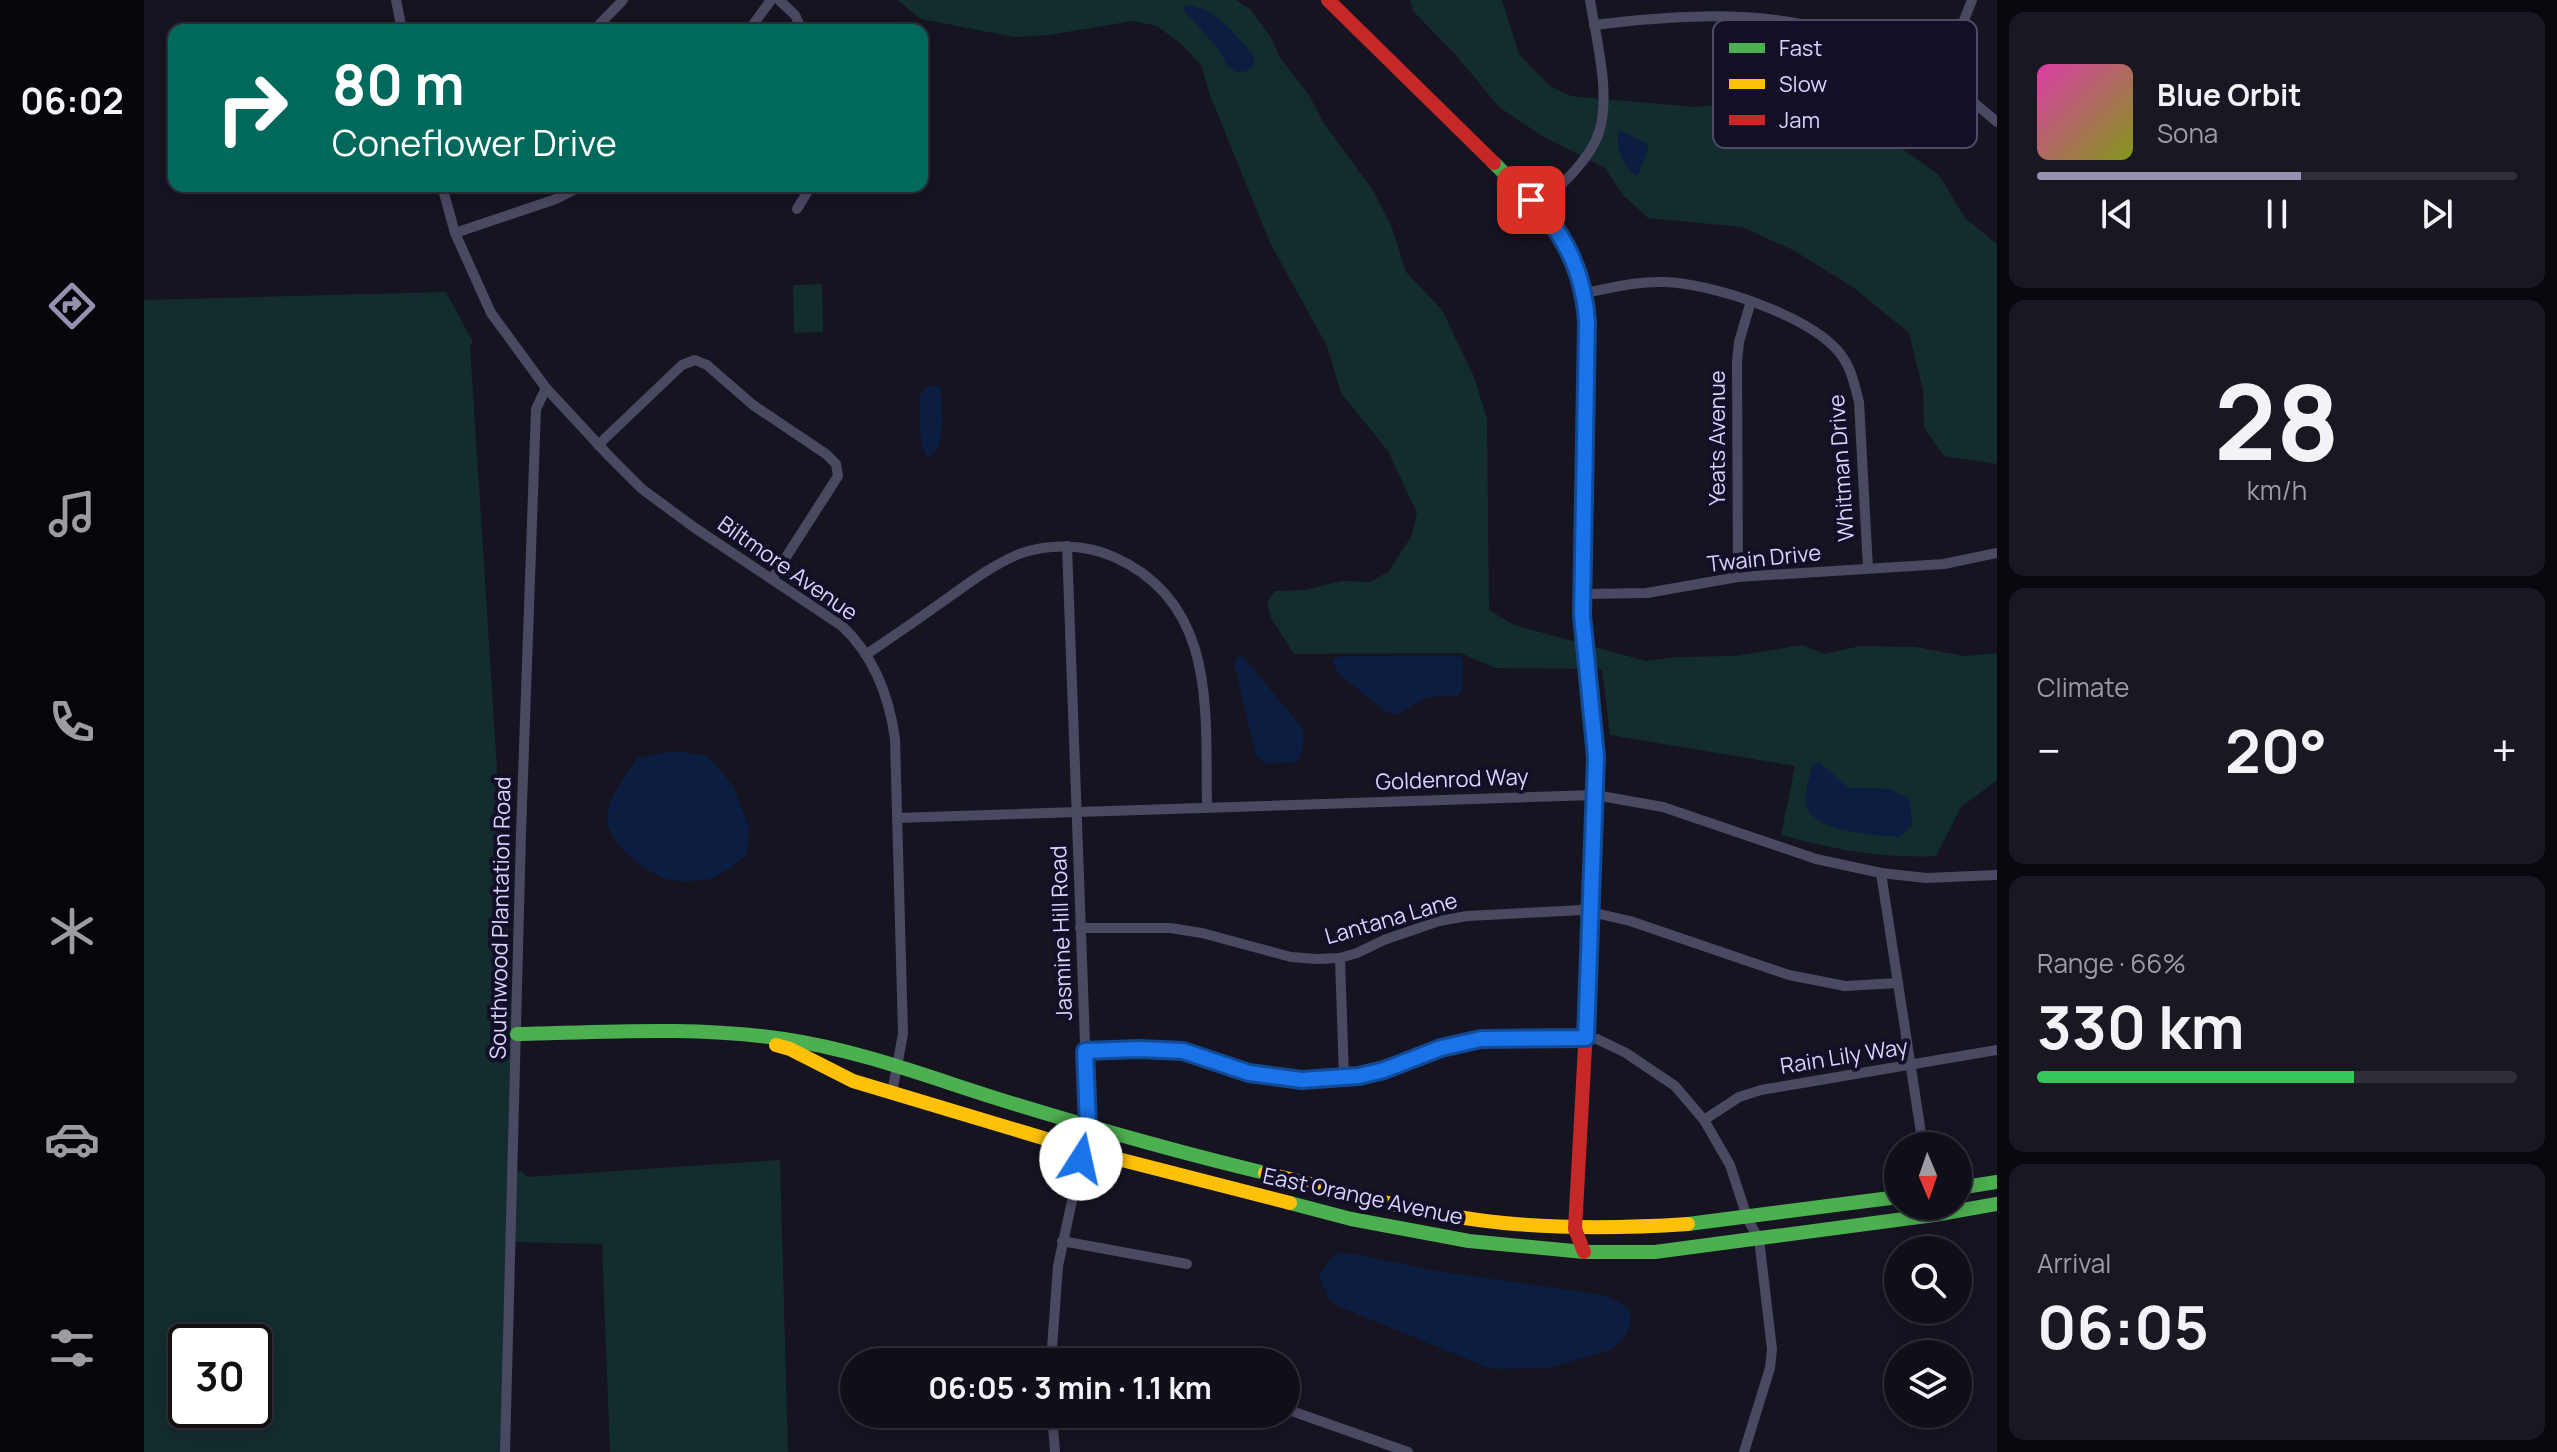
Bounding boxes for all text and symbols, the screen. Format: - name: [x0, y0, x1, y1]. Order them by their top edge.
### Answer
- legend: [1713, 20, 1977, 148]
- text: Fast: [1779, 33, 1822, 63]
- text: 80 m: [332, 45, 465, 122]
- icon: right: [200, 56, 304, 160]
- text: Slow: [1779, 69, 1827, 99]
- text: Blue Orbit: [2157, 74, 2302, 115]
- text: 06:02: [20, 76, 124, 125]
- text: Jam: [1779, 105, 1820, 135]
- text: Sona: [2157, 115, 2218, 151]
- text: Coneflower Drive: [332, 118, 617, 167]
- pin: [1497, 166, 1565, 234]
- icon: arrive: [1509, 178, 1553, 222]
- icon: previous: [2095, 192, 2139, 236]
- icon: pause: [2255, 192, 2299, 236]
- icon: next: [2415, 192, 2459, 236]
- icon: directions: [44, 278, 100, 334]
- text: 28: [2214, 349, 2340, 491]
- street label: Yeats Avenue: [1702, 370, 1732, 506]
- street label: Whitman Drive: [1821, 393, 1861, 543]
- text: km/h: [2247, 472, 2307, 508]
- icon: music: [44, 486, 100, 542]
- street label: Biltmore Avenue: [712, 509, 864, 628]
- street label: Twain Drive: [1706, 537, 1823, 579]
- text: Climate: [2037, 669, 2129, 705]
- icon: phone: [44, 694, 100, 750]
- text: 20°: [2225, 709, 2327, 791]
- text: −: [2037, 720, 2061, 780]
- text: +: [2492, 720, 2517, 780]
- street label: Goldenrod Way: [1375, 761, 1529, 797]
- street label: Southwood Plantation Road: [483, 776, 517, 1060]
- street label: Jasmine Hill Road: [1043, 845, 1079, 1021]
- street label: Lantana Lane: [1321, 885, 1461, 951]
- icon: climate: [44, 903, 100, 959]
- text: Range · 66%: [2037, 945, 2186, 981]
- text: 330 km: [2037, 985, 2244, 1067]
- street label: Rain Lily Way: [1778, 1031, 1910, 1081]
- icon: car: [44, 1111, 100, 1167]
- position arrow: [1039, 1117, 1123, 1201]
- north arrow: [1884, 1132, 1972, 1220]
- map controls: [1884, 1132, 1972, 1428]
- street label: East Orange Avenue: [1260, 1160, 1466, 1232]
- button: search: [1884, 1236, 1972, 1324]
- text: Arrival: [2037, 1245, 2111, 1281]
- text: 06:05: [2037, 1285, 2209, 1367]
- icon: filters: [44, 1320, 100, 1376]
- speed limit sign: 30: [168, 1324, 272, 1428]
- button: layers: [1884, 1340, 1972, 1428]
- text: 06:05 · 3 min · 1.1 km: [928, 1367, 1212, 1408]

